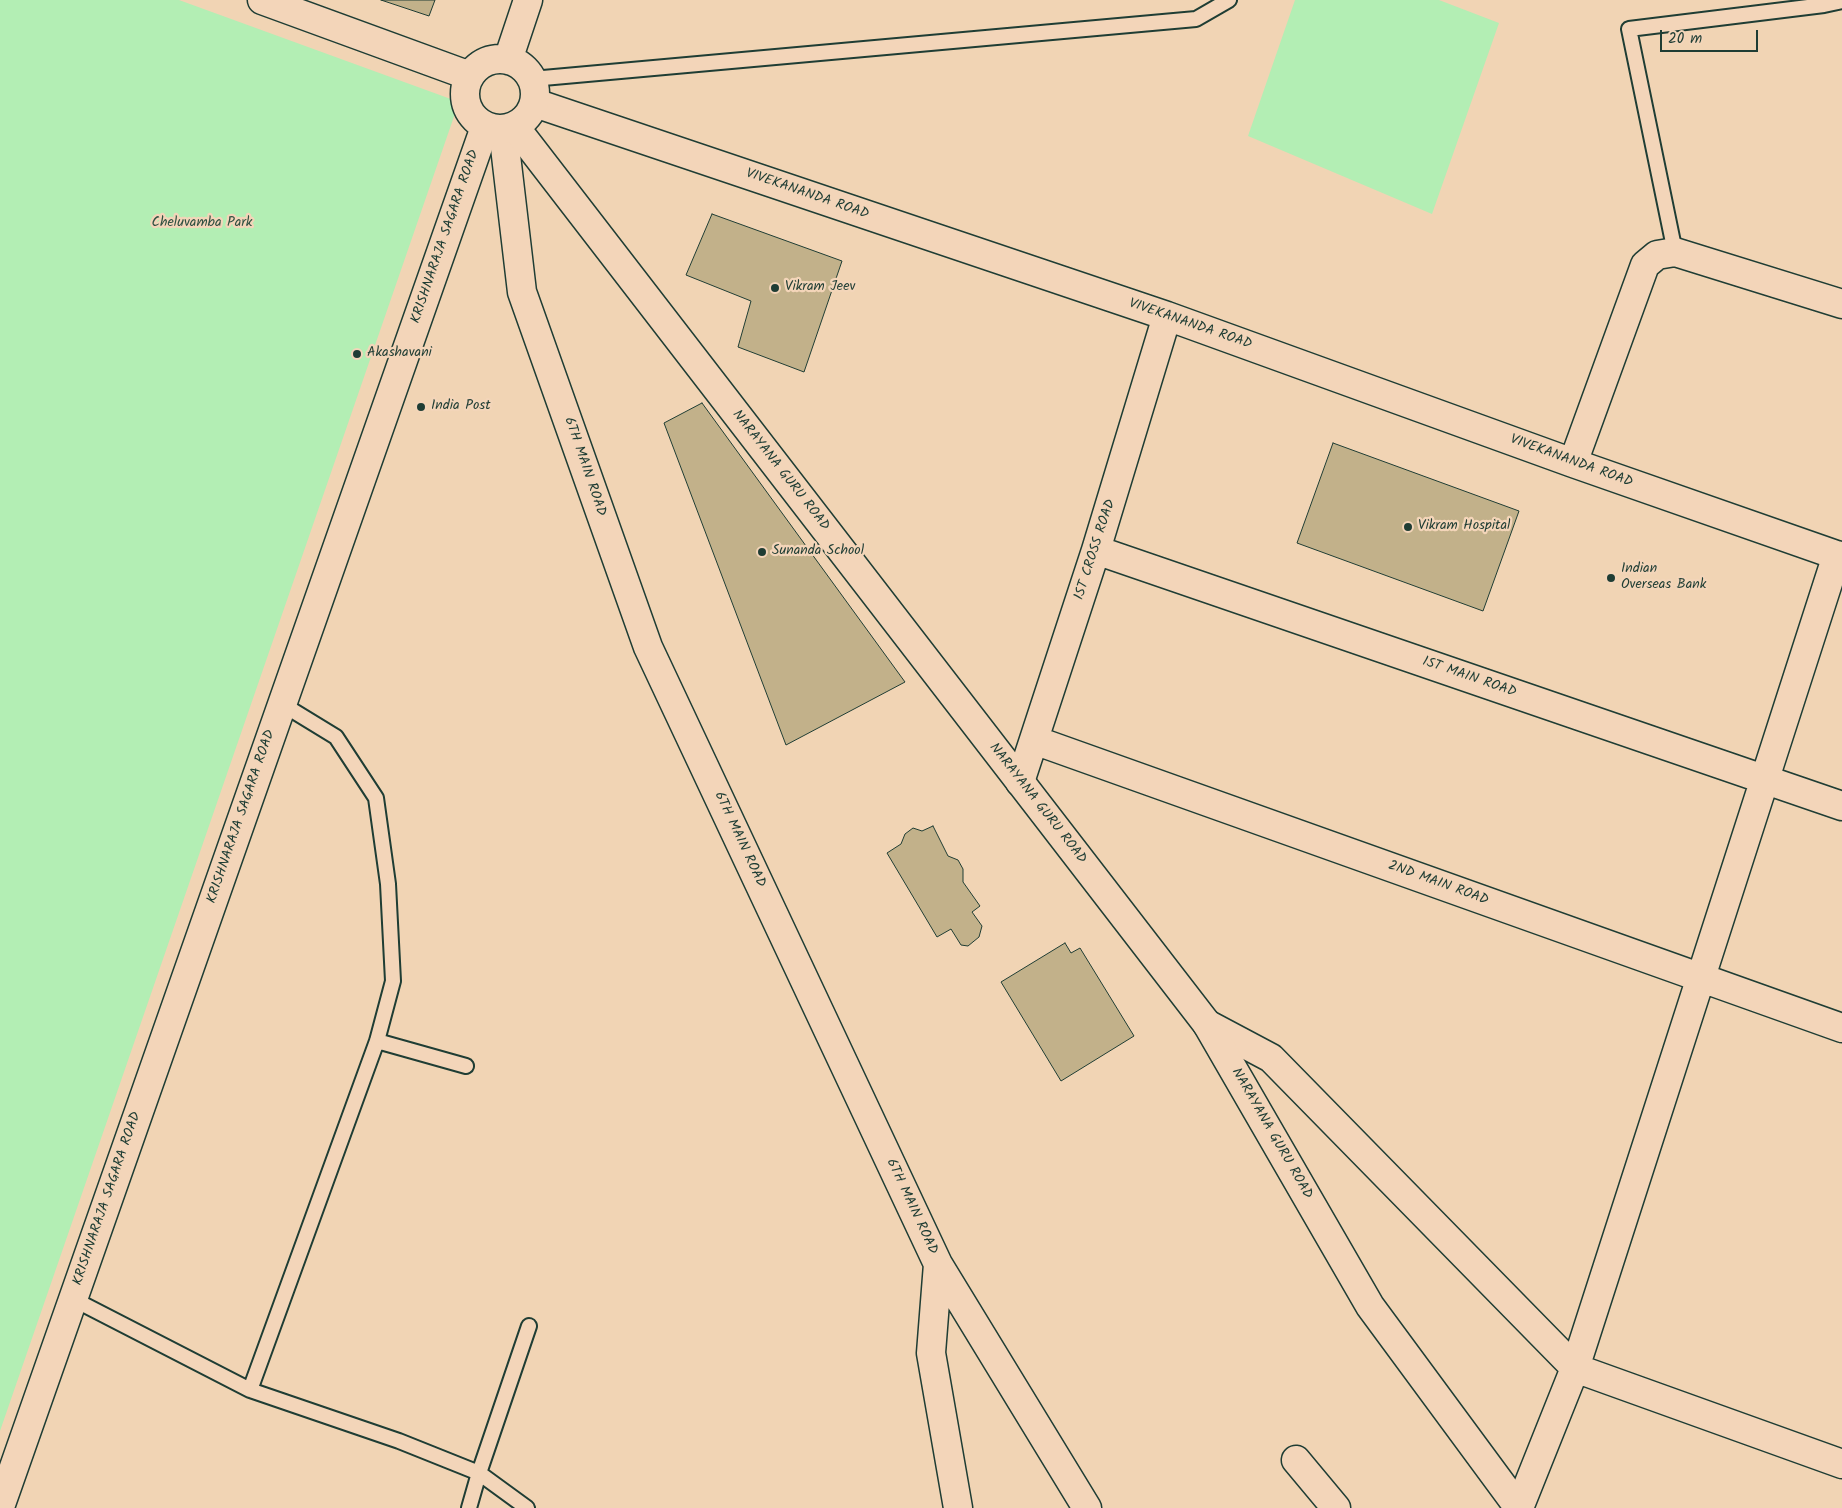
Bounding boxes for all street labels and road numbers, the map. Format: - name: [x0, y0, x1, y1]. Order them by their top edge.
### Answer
- street label: KRISHNARAJA SAGARA ROAD: [408, 148, 484, 326]
- street label: VIVEKANANDA ROAD: [743, 166, 871, 224]
- street label: VIVEKANANDA ROAD: [1126, 296, 1254, 354]
- street label: NARAYANA GURU ROAD: [728, 407, 832, 535]
- street label: 6TH MAIN ROAD: [559, 415, 609, 519]
- street label: VIVEKANANDA ROAD: [1507, 432, 1635, 492]
- street label: 1ST CROSS ROAD: [1072, 498, 1120, 602]
- street label: 1ST MAIN ROAD: [1420, 654, 1518, 702]
- street label: KRISHNARAJA SAGARA ROAD: [204, 728, 280, 906]
- street label: NARAYANA GURU ROAD: [985, 740, 1089, 868]
- street label: 6TH MAIN ROAD: [710, 790, 768, 890]
- street label: 2ND MAIN ROAD: [1386, 858, 1490, 910]
- street label: NARAYANA GURU ROAD: [1227, 1066, 1315, 1202]
- street label: KRISHNARAJA SAGARA ROAD: [70, 1110, 146, 1288]
- street label: 6TH MAIN ROAD: [882, 1157, 940, 1257]

